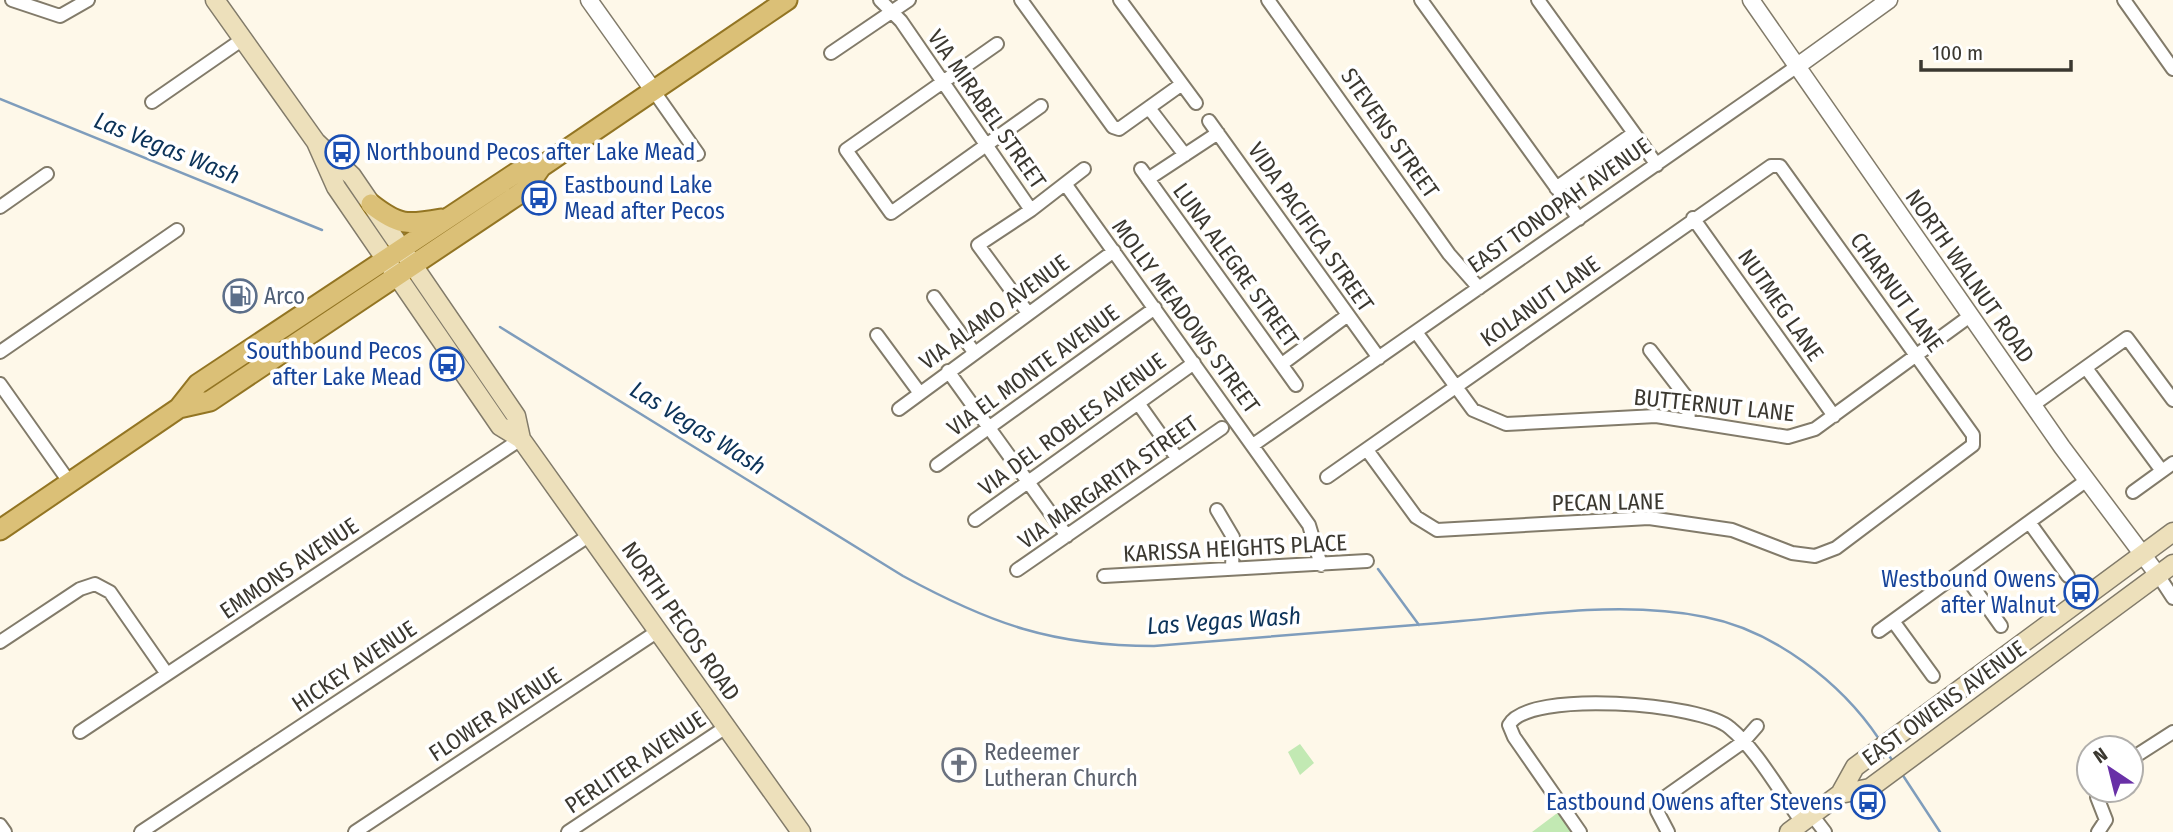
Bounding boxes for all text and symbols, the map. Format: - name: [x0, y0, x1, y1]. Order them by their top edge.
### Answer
- street label: VIA MIRABEL STREET: [922, 24, 1052, 194]
- scale bar: [1921, 28, 2072, 72]
- text: 100 m: [1932, 40, 1983, 66]
- street label: STEVENS STREET: [1335, 63, 1445, 204]
- water label: Las Vegas Wash: [90, 106, 244, 190]
- street label: EAST TONOPAH AVENUE: [1462, 131, 1656, 279]
- bus stop icon: Northbound Pecos after Lake Mead: [323, 133, 361, 171]
- street label: VIDA PACIFICA STREET: [1242, 137, 1380, 317]
- place label: Northbound Pecos after Lake Mead: [366, 138, 695, 166]
- place label: Eastbound Lake Mead after Pecos: [564, 171, 725, 225]
- street label: LUNA ALEGRE STREET: [1167, 178, 1305, 353]
- bus stop icon: Eastbound Lake Mead after Pecos: [520, 179, 558, 217]
- street label: NORTH WALNUT ROAD: [1900, 184, 2040, 368]
- street label: MOLLY MEADOWS STREET: [1106, 214, 1266, 419]
- street label: CHARNUT LANE: [1844, 227, 1950, 357]
- street label: NUTMEG LANE: [1732, 244, 1830, 366]
- street label: VIA ALAMO AVENUE: [914, 248, 1074, 376]
- street label: KOLANUT LANE: [1475, 250, 1605, 352]
- fuel station icon: Arco: [221, 277, 259, 315]
- place label: Arco: [264, 282, 305, 310]
- street label: VIA EL MONTE AVENUE: [942, 298, 1124, 442]
- place label: Southbound Pecos after Lake Mead: [247, 337, 422, 391]
- bus stop icon: Southbound Pecos after Lake Mead: [428, 345, 466, 383]
- street label: VIA DEL ROBLES AVENUE: [973, 347, 1171, 501]
- water label: Las Vegas Wash: [625, 375, 771, 481]
- street label: BUTTERNUT LANE: [1632, 383, 1796, 427]
- street label: VIA MARGARITA STREET: [1013, 409, 1204, 555]
- street label: PECAN LANE: [1551, 487, 1665, 517]
- street label: EMMONS AVENUE: [214, 511, 364, 625]
- street label: KARISSA HEIGHTS PLACE: [1122, 528, 1348, 568]
- street label: NORTH PECOS ROAD: [616, 536, 746, 706]
- place label: Westbound Owens after Walnut: [1881, 565, 2056, 619]
- bus stop icon: Westbound Owens after Walnut: [2062, 573, 2100, 611]
- water label: Las Vegas Wash: [1146, 602, 1302, 640]
- street label: HICKEY AVENUE: [287, 614, 421, 718]
- street label: EAST OWENS AVENUE: [1857, 634, 2031, 772]
- street label: FLOWER AVENUE: [424, 661, 566, 767]
- street label: PERLITER AVENUE: [559, 705, 711, 819]
- north arrow: [2075, 734, 2145, 804]
- place label: Redeemer Lutheran Church: [984, 738, 1138, 792]
- text: N: [2089, 743, 2112, 768]
- church icon: Redeemer Lutheran Church: [940, 746, 978, 784]
- bus stop icon: Eastbound Owens after Stevens: [1849, 783, 1887, 821]
- place label: Eastbound Owens after Stevens: [1546, 788, 1843, 816]

